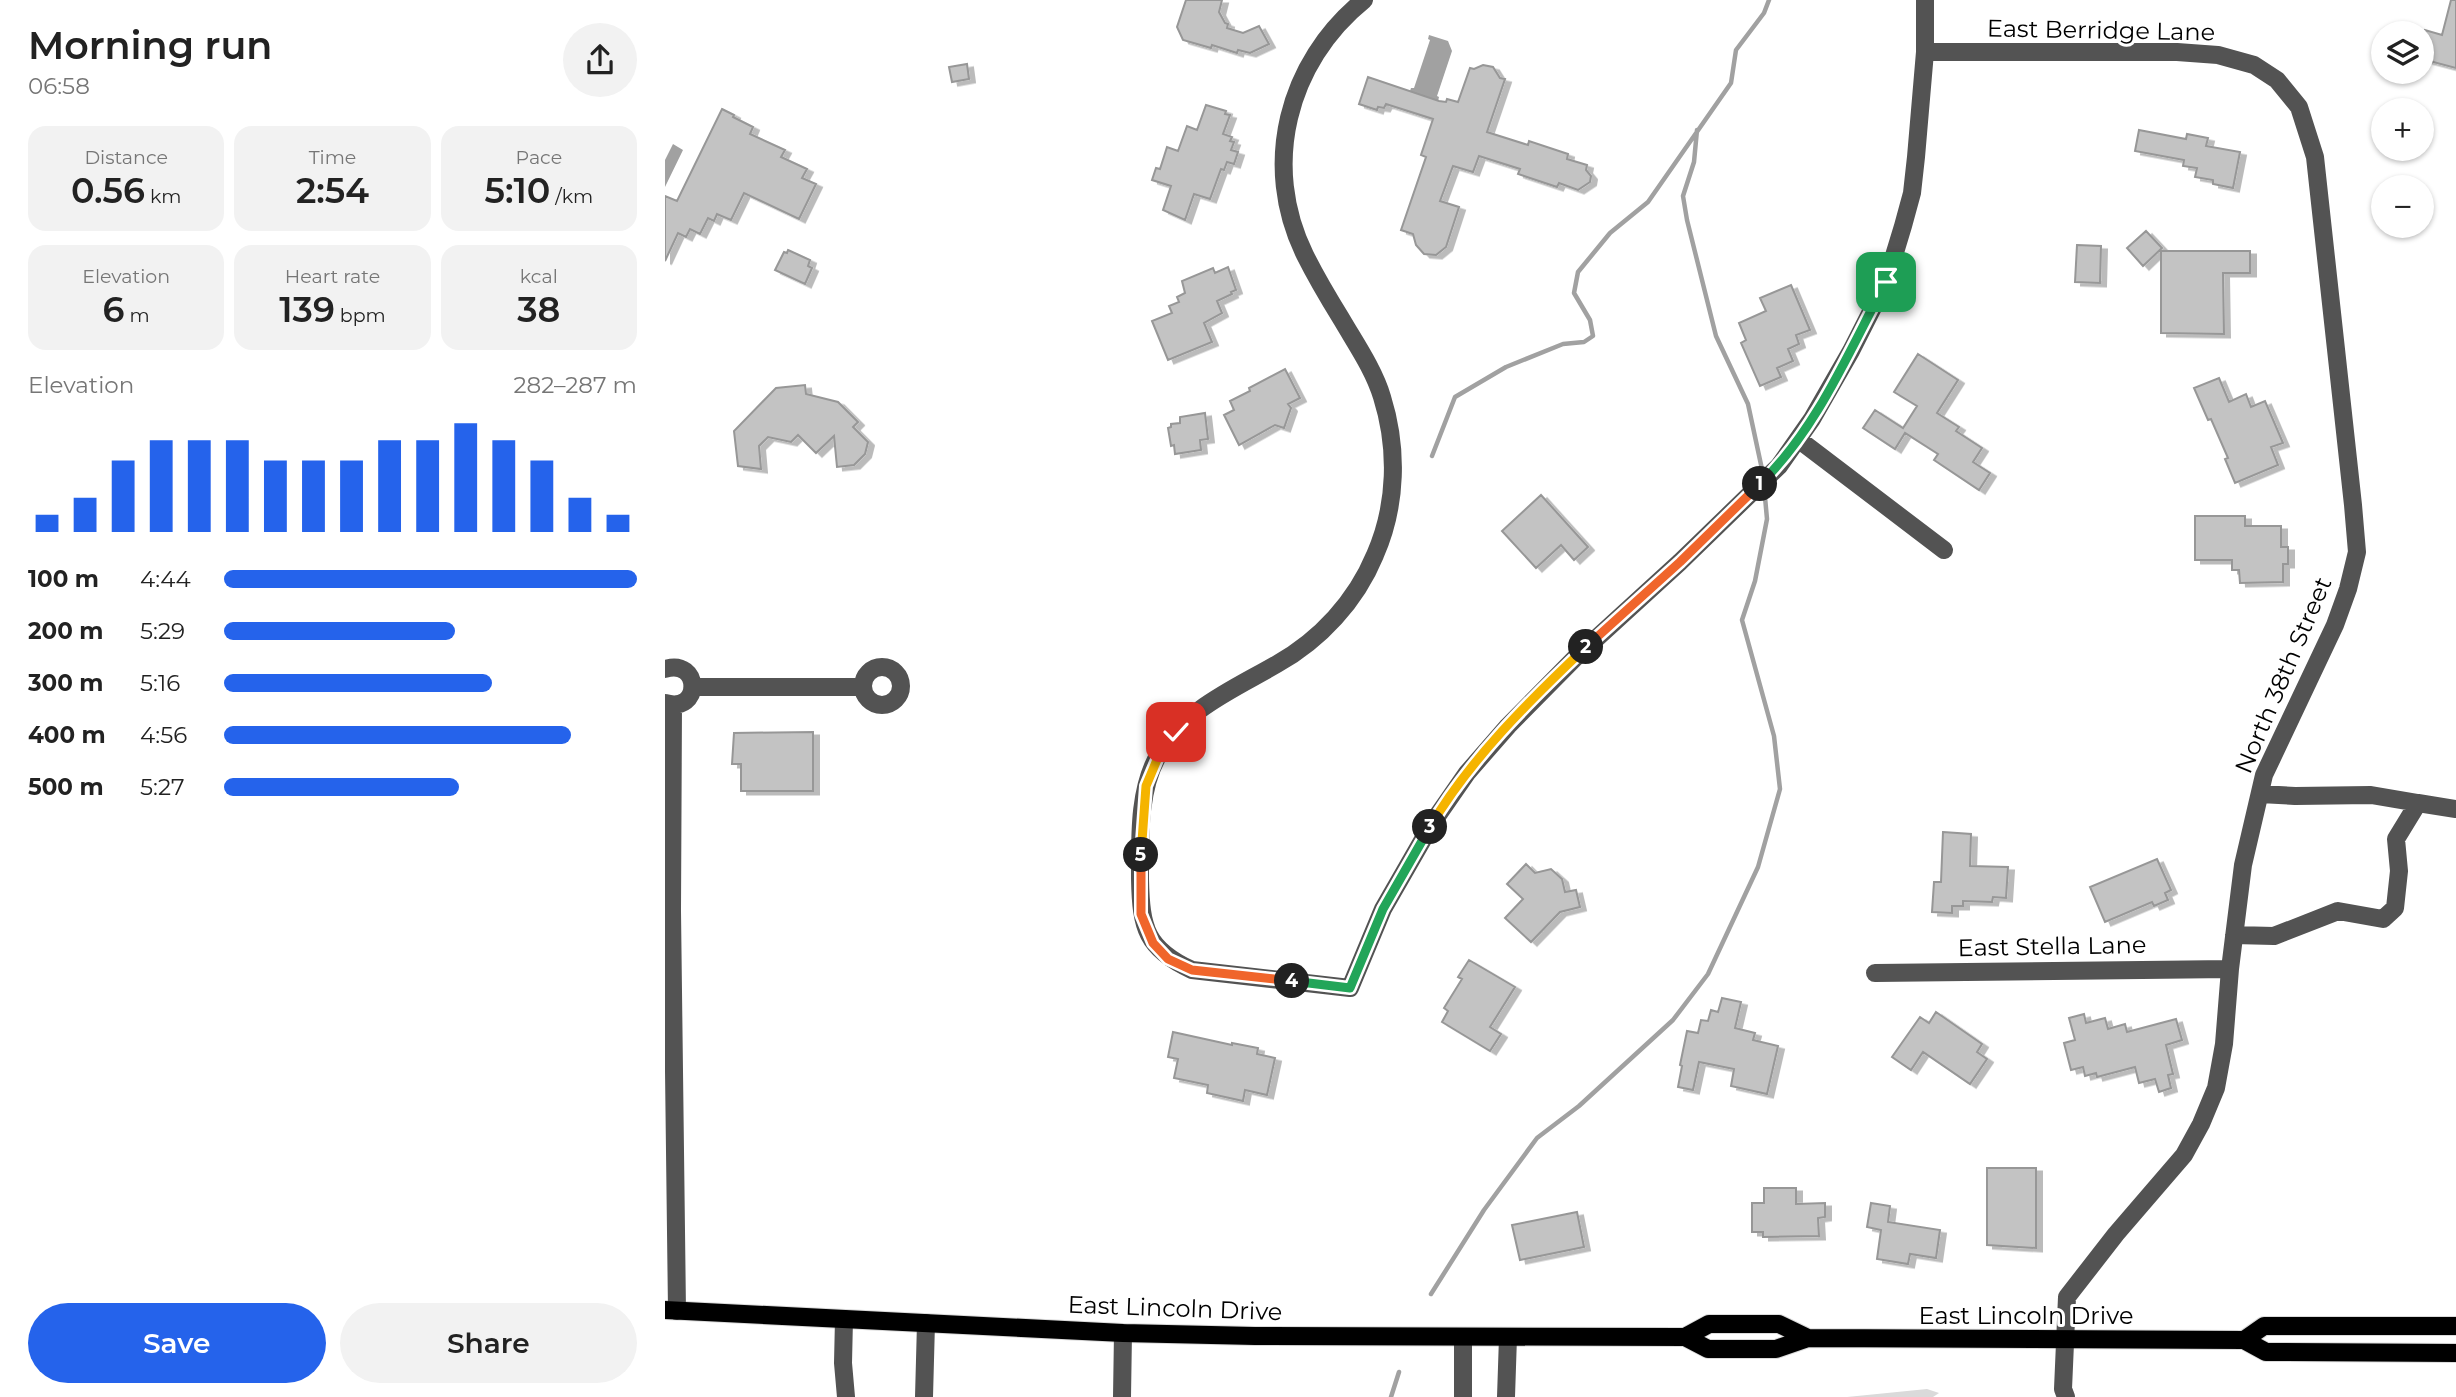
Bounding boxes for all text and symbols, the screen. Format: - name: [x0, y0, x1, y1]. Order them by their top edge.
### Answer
- street label: East Berridge Lane: [1987, 14, 2215, 46]
- map controls: [2371, 21, 2434, 238]
- button: layers: [2371, 21, 2434, 84]
- text: Morning run: [28, 22, 272, 69]
- button: share: [563, 23, 637, 97]
- text: 06:58: [28, 72, 90, 100]
- button: +: [2371, 98, 2434, 161]
- text: Distance: [84, 146, 168, 169]
- text: Time: [309, 146, 356, 169]
- text: Pace: [516, 146, 562, 169]
- text: 0.56: [71, 169, 145, 212]
- text: 2:54: [296, 169, 369, 212]
- text: 5:10: [484, 169, 550, 212]
- button: −: [2371, 175, 2434, 238]
- text: km: [145, 185, 181, 208]
- text: /km: [550, 185, 593, 208]
- pin: [1856, 252, 1916, 312]
- icon: arrive: [1867, 263, 1905, 301]
- text: Elevation: [82, 265, 170, 288]
- text: Heart rate: [285, 265, 380, 288]
- text: kcal: [520, 265, 558, 288]
- text: 6: [103, 288, 125, 331]
- text: 139: [279, 288, 335, 331]
- text: 38: [517, 288, 560, 331]
- text: m: [125, 304, 150, 327]
- text: bpm: [335, 304, 386, 327]
- text: Elevation: [28, 371, 134, 399]
- text: 282–287 m: [513, 371, 637, 399]
- pin: 1: [1743, 466, 1777, 502]
- text: 1: [1756, 472, 1763, 495]
- text: 100 m: [28, 565, 99, 593]
- text: 4:44: [140, 565, 191, 593]
- street label: North 38th Street: [2229, 572, 2338, 778]
- text: 200 m: [28, 617, 103, 645]
- text: 5:29: [140, 617, 185, 645]
- pin: 2: [1569, 630, 1604, 664]
- text: 2: [1580, 635, 1591, 658]
- text: 300 m: [28, 669, 104, 697]
- text: 5:16: [140, 669, 180, 697]
- pin: [1146, 702, 1206, 762]
- icon: check: [1157, 713, 1195, 751]
- text: 400 m: [28, 721, 106, 749]
- text: 4:56: [140, 721, 187, 749]
- text: 500 m: [28, 773, 104, 801]
- text: 5:27: [140, 773, 184, 801]
- pin: 3: [1413, 810, 1447, 844]
- text: 3: [1424, 815, 1435, 838]
- pin: 5: [1123, 838, 1159, 872]
- text: 5: [1135, 843, 1146, 866]
- street label: East Stella Lane: [1957, 930, 2147, 962]
- pin: 4: [1275, 964, 1309, 998]
- text: 4: [1285, 969, 1298, 992]
- street label: East Lincoln Drive: [1067, 1290, 1283, 1326]
- street label: East Lincoln Drive: [1919, 1301, 2133, 1330]
- button: Save: [28, 1303, 326, 1383]
- button: Share: [340, 1303, 637, 1383]

